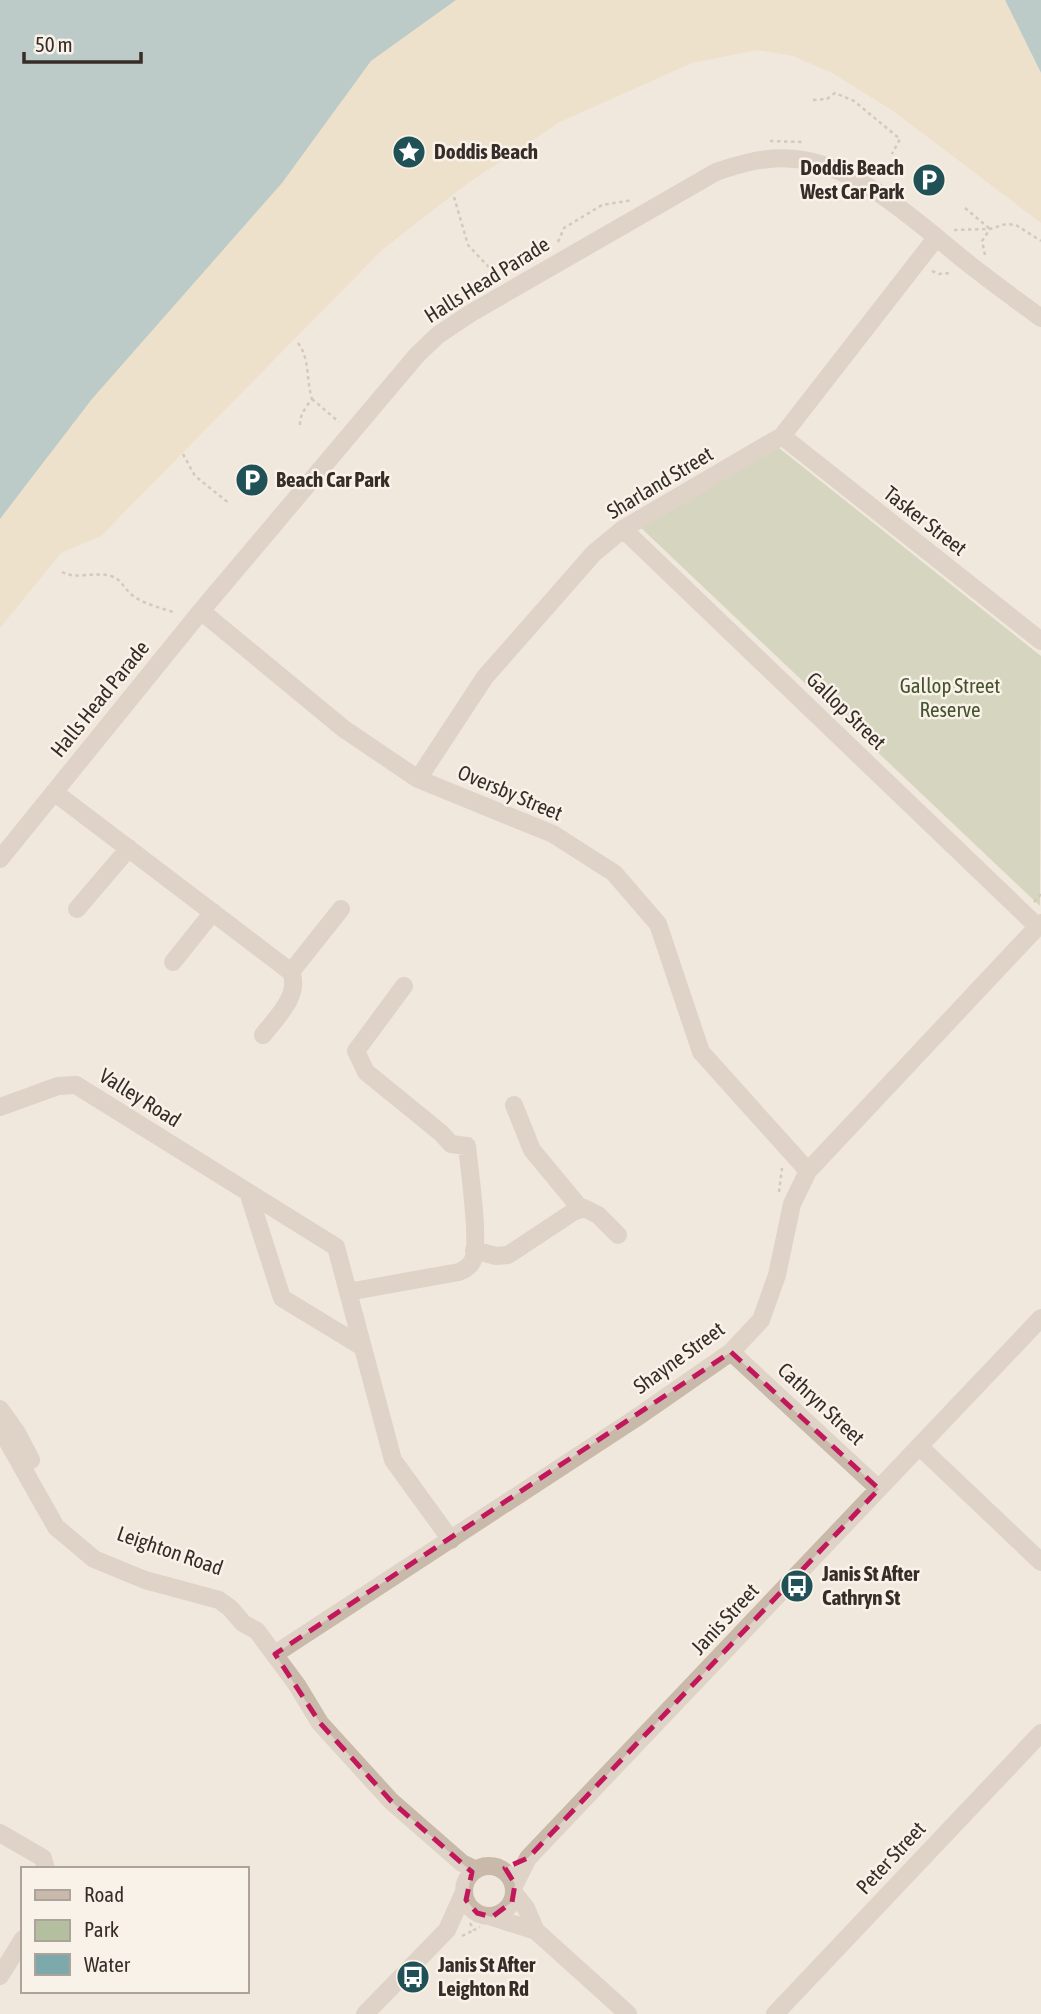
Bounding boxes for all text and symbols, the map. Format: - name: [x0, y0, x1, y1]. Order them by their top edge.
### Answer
- scale bar: [24, 21, 142, 65]
- text: 50 m: [35, 32, 73, 56]
- place icon: Doddis Beach: [390, 133, 428, 171]
- place label: Doddis Beach: [434, 139, 538, 163]
- place label: Doddis Beach West Car Park: [799, 155, 905, 203]
- parking icon: Doddis Beach West Car Park: [910, 161, 948, 199]
- street label: Halls Head Parade: [420, 231, 553, 327]
- street label: Sharland Street: [602, 441, 717, 523]
- parking icon: Beach Car Park: [233, 461, 271, 499]
- place label: Beach Car Park: [276, 467, 390, 491]
- street label: Tasker Street: [879, 480, 972, 560]
- street label: Halls Head Parade: [45, 635, 153, 761]
- street label: Gallop Street: [802, 667, 891, 754]
- park label: Gallop Street Reserve: [900, 673, 1000, 721]
- street label: Oversby Street: [455, 759, 566, 825]
- street label: Valley Road: [95, 1063, 186, 1132]
- street label: Shayne Street: [628, 1316, 728, 1398]
- street label: Cathryn Street: [773, 1357, 870, 1449]
- street label: Leighton Road: [114, 1521, 227, 1579]
- place label: Janis St After Cathryn St: [821, 1561, 920, 1609]
- bus stop icon: Janis St After Cathryn St: [778, 1567, 816, 1605]
- street label: Janis Street: [686, 1578, 763, 1659]
- street label: Peter Street: [851, 1816, 930, 1898]
- legend: [21, 1867, 248, 1993]
- text: Road: [84, 1882, 124, 1906]
- text: Park: [84, 1917, 119, 1941]
- text: Water: [84, 1952, 131, 1976]
- place label: Janis St After Leighton Rd: [437, 1952, 536, 2000]
- bus stop icon: Janis St After Leighton Rd: [394, 1958, 432, 1996]

